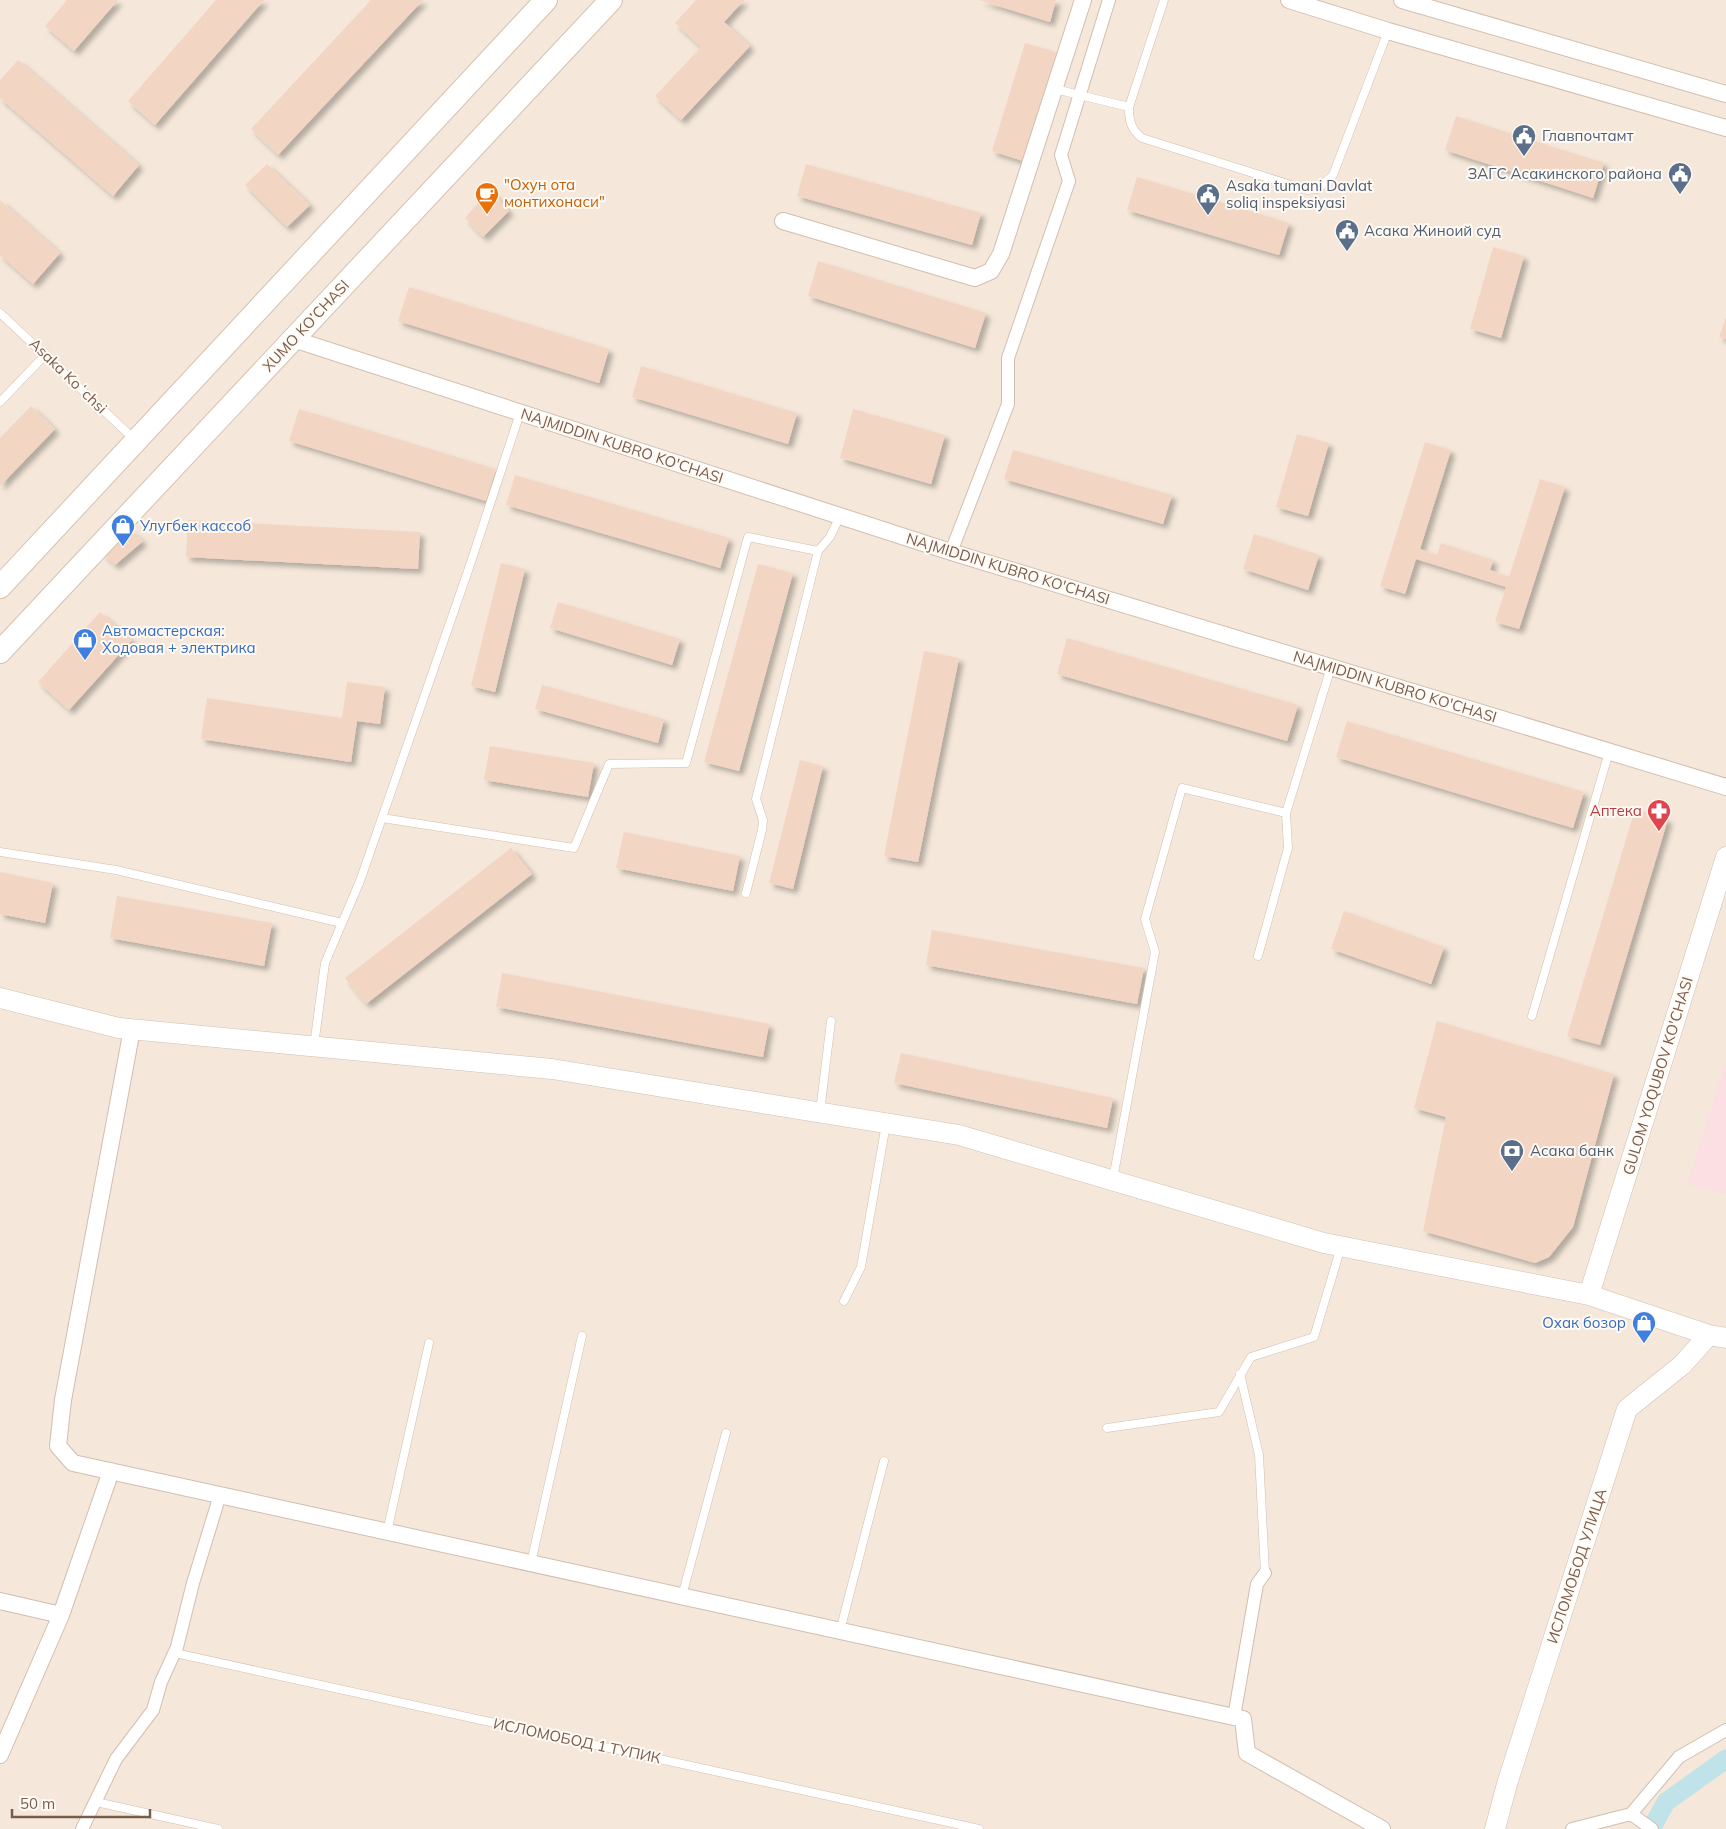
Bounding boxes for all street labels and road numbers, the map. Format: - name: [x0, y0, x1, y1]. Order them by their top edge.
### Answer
- street label: XUMO KO’CHASI: [258, 276, 353, 376]
- street label: Asaka Koʻchsi: [26, 334, 111, 417]
- street label: NAJMIDDIN KUBRO KO'CHASI: [518, 404, 726, 487]
- street label: NAJMIDDIN KUBRO KO'CHASI: [904, 528, 1112, 609]
- street label: NAJMIDDIN KUBRO KO'CHASI: [1291, 646, 1499, 727]
- street label: GULOM YOQUBOV KO'CHASI: [1618, 974, 1697, 1177]
- street label: ИСЛОМОБОД УЛИЦА: [1542, 1486, 1611, 1646]
- street label: ИСЛОМОБОД 1 ТУПИК: [492, 1713, 663, 1768]

